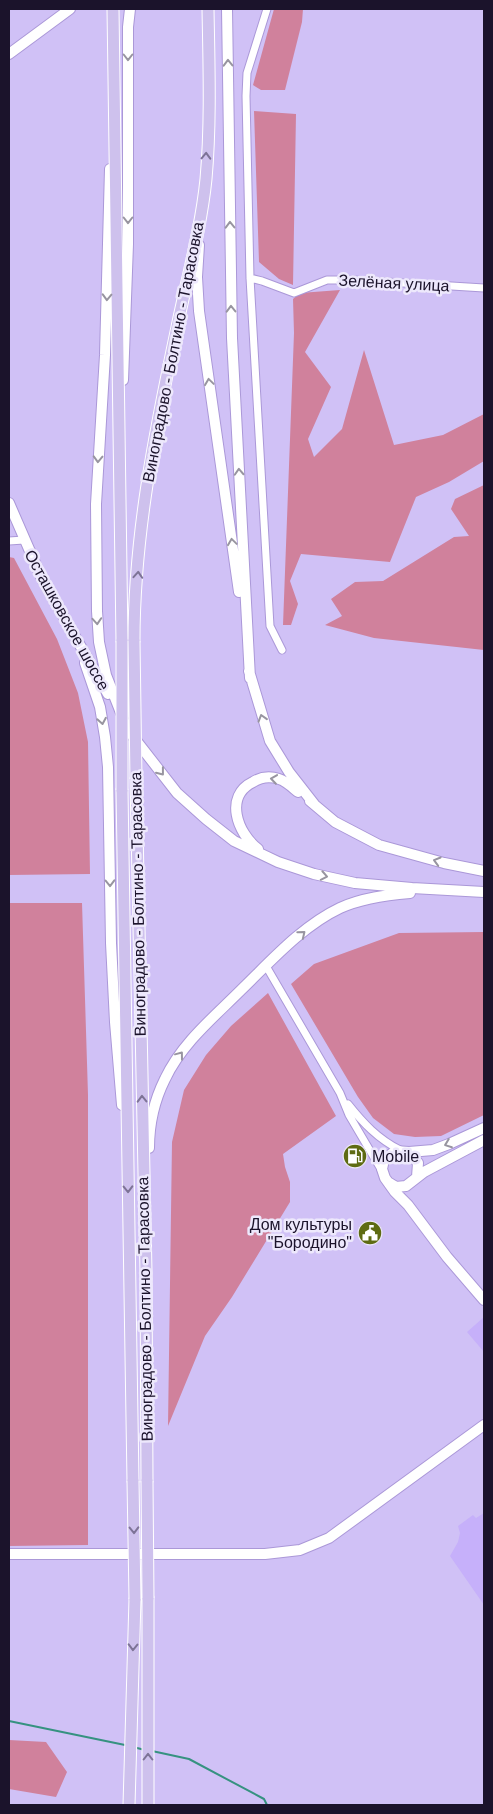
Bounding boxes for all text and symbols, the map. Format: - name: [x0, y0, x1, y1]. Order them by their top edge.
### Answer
- one-way arrow: [123, 54, 133, 62]
- one-way arrow: [222, 58, 233, 66]
- one-way arrow: [201, 152, 212, 160]
- one-way arrow: [123, 216, 133, 224]
- street label: Виноградово - Болтино - Тарасовка: [139, 220, 207, 484]
- one-way arrow: [225, 221, 235, 228]
- street label: Зелёная улица: [338, 272, 450, 294]
- one-way arrow: [101, 293, 112, 301]
- one-way arrow: [226, 305, 237, 313]
- one-way arrow: [205, 377, 215, 386]
- one-way arrow: [92, 455, 103, 463]
- one-way arrow: [233, 467, 244, 475]
- one-way arrow: [228, 538, 238, 547]
- street label: Осташковское шоссе: [21, 547, 113, 693]
- one-way arrow: [132, 571, 143, 579]
- one-way arrow: [92, 618, 103, 626]
- one-way arrow: [258, 714, 268, 723]
- one-way arrow: [97, 717, 107, 725]
- one-way arrow: [155, 766, 163, 775]
- street label: Виноградово - Болтино - Тарасовка: [127, 771, 149, 1037]
- one-way arrow: [269, 774, 278, 784]
- one-way arrow: [433, 857, 441, 867]
- one-way arrow: [320, 871, 329, 881]
- one-way arrow: [105, 880, 115, 887]
- one-way arrow: [297, 930, 306, 939]
- one-way arrow: [174, 1051, 183, 1061]
- one-way arrow: [137, 1095, 147, 1103]
- one-way arrow: [444, 1138, 453, 1149]
- fuel station icon: Mobile: [342, 1143, 368, 1169]
- place label: Mobile: [372, 1148, 419, 1165]
- street label: Виноградово - Болтино - Тарасовка: [134, 1176, 156, 1442]
- one-way arrow: [123, 1186, 133, 1193]
- place label: Дом культуры "Бородино": [250, 1216, 352, 1251]
- public building icon: Дом культуры "Бородино": [357, 1220, 383, 1246]
- one-way arrow: [129, 1526, 139, 1534]
- one-way arrow: [128, 1644, 139, 1652]
- one-way arrow: [143, 1752, 153, 1760]

